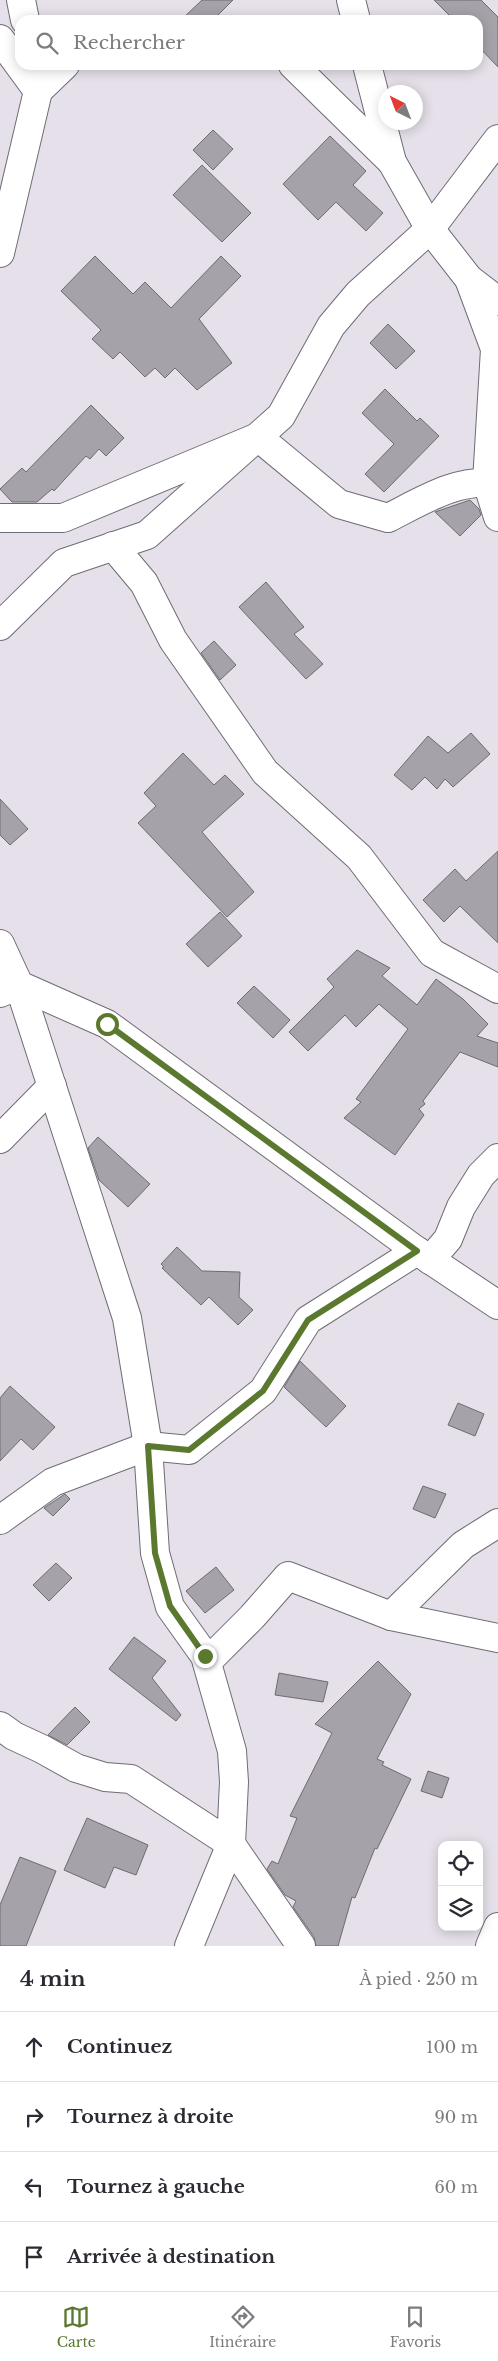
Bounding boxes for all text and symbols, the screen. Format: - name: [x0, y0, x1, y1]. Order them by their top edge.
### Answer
- search box: [15, 15, 483, 70]
- icon: search: [33, 29, 61, 57]
- text: Rechercher: [73, 31, 185, 54]
- north arrow: [378, 85, 423, 130]
- route start: [96, 1013, 119, 1036]
- route end: [194, 1645, 217, 1668]
- map controls: [438, 1841, 483, 1931]
- button: locate: [438, 1841, 483, 1886]
- button: layers: [438, 1886, 483, 1931]
- text: 4 min: [20, 1966, 86, 1992]
- text: À pied · 250 m: [360, 1969, 478, 1989]
- icon: ahead: [20, 2033, 48, 2061]
- text: Continuez: [67, 2035, 172, 2058]
- text: 100 m: [426, 2037, 478, 2057]
- icon: right: [20, 2103, 48, 2131]
- text: Tournez à droite: [67, 2105, 234, 2128]
- text: 90 m: [435, 2107, 478, 2127]
- icon: left: [20, 2173, 48, 2201]
- text: Tournez à gauche: [67, 2175, 245, 2198]
- text: 60 m: [435, 2177, 478, 2197]
- icon: arrive: [20, 2243, 48, 2271]
- text: Arrivée à destination: [67, 2245, 275, 2268]
- tab: Carte: [57, 2303, 96, 2351]
- tab: Itinéraire: [209, 2303, 276, 2351]
- tab: Favoris: [390, 2303, 441, 2351]

